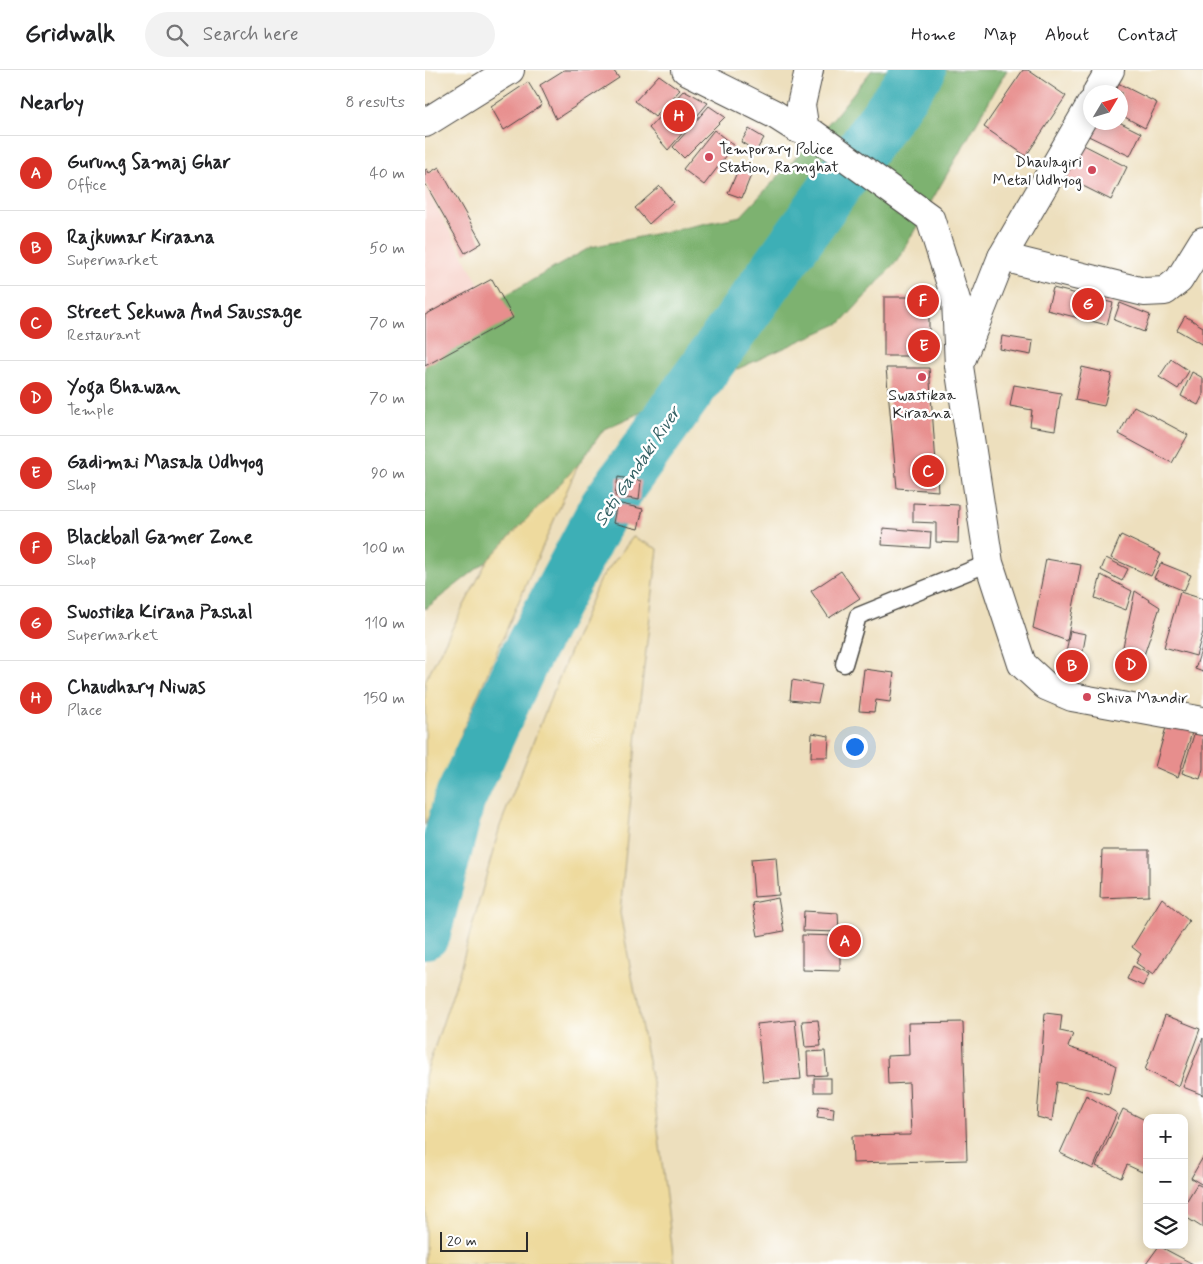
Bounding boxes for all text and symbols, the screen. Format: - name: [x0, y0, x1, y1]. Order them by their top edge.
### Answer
- search box: [145, 12, 495, 57]
- text: Gridwalk: [25, 19, 115, 50]
- icon: search: [163, 21, 191, 49]
- text: Search here: [203, 22, 298, 47]
- text: Home: [911, 23, 956, 47]
- text: Map: [984, 23, 1017, 47]
- text: About: [1045, 23, 1089, 47]
- text: Contact: [1117, 23, 1178, 47]
- north arrow: [1083, 85, 1128, 130]
- text: Nearby: [20, 89, 84, 117]
- text: 8 results: [345, 92, 405, 113]
- pin: H: [663, 97, 695, 135]
- place label: Temporary Police Station, Ramghat: [719, 139, 839, 178]
- text: Gurung Samaj Ghar: [67, 150, 231, 175]
- marker: Temporary Police Station, Ramghat: [703, 151, 715, 163]
- place label: Dhaulagiri Metal Udhyog: [993, 152, 1082, 191]
- text: A: [31, 163, 41, 184]
- text: 40 m: [369, 163, 405, 184]
- marker: Dhaulagiri Metal Udhyog: [1086, 164, 1098, 176]
- text: Office: [67, 175, 107, 196]
- text: Rajkumar Kiraana: [67, 225, 215, 250]
- text: B: [31, 238, 41, 259]
- text: 50 m: [369, 238, 405, 259]
- text: Supermarket: [67, 250, 158, 271]
- pin: F: [907, 282, 939, 320]
- pin: G: [1072, 285, 1104, 323]
- text: Street Sekuwa And Saussage: [67, 300, 302, 325]
- text: C: [30, 313, 42, 334]
- text: 70 m: [369, 313, 405, 334]
- text: Restaurant: [67, 325, 141, 346]
- pin: E: [908, 327, 940, 365]
- marker: Swastikaa Kiraana: [916, 371, 928, 383]
- text: Yoga Bhawan: [67, 375, 180, 400]
- place label: Swastikaa Kiraana: [888, 385, 956, 424]
- text: D: [30, 388, 42, 409]
- text: 70 m: [369, 388, 405, 409]
- text: Temple: [67, 400, 114, 421]
- water label: Seti Gandaki River: [589, 400, 688, 531]
- text: Gadimai Masala Udhyog: [67, 450, 264, 475]
- pin: C: [912, 452, 944, 490]
- text: E: [31, 463, 41, 484]
- text: 90 m: [371, 463, 405, 484]
- text: Shop: [67, 475, 96, 496]
- text: Blackball Gamer Zone: [67, 525, 253, 550]
- text: F: [32, 538, 40, 559]
- text: 100 m: [362, 538, 405, 559]
- text: Shop: [67, 550, 96, 571]
- text: Swostika Kirana Pashal: [67, 600, 252, 625]
- text: G: [31, 613, 41, 634]
- text: 110 m: [364, 613, 405, 634]
- text: Supermarket: [67, 625, 158, 646]
- pin: D: [1115, 646, 1147, 684]
- pin: B: [1056, 647, 1088, 685]
- text: Chaudhary Niwas: [67, 675, 205, 700]
- text: H: [31, 688, 41, 709]
- text: 150 m: [363, 688, 405, 709]
- place label: Shiva Mandir: [1097, 688, 1188, 709]
- marker: Shiva Mandir: [1081, 691, 1093, 703]
- text: Place: [67, 700, 102, 721]
- your location: [842, 734, 868, 760]
- pin: A: [829, 922, 861, 960]
- map controls: [1143, 1114, 1188, 1249]
- button: +: [1143, 1114, 1188, 1159]
- button: −: [1143, 1159, 1188, 1204]
- button: layers: [1143, 1204, 1188, 1249]
- scale bar: [440, 1229, 527, 1252]
- text: 20 m: [447, 1232, 477, 1250]

